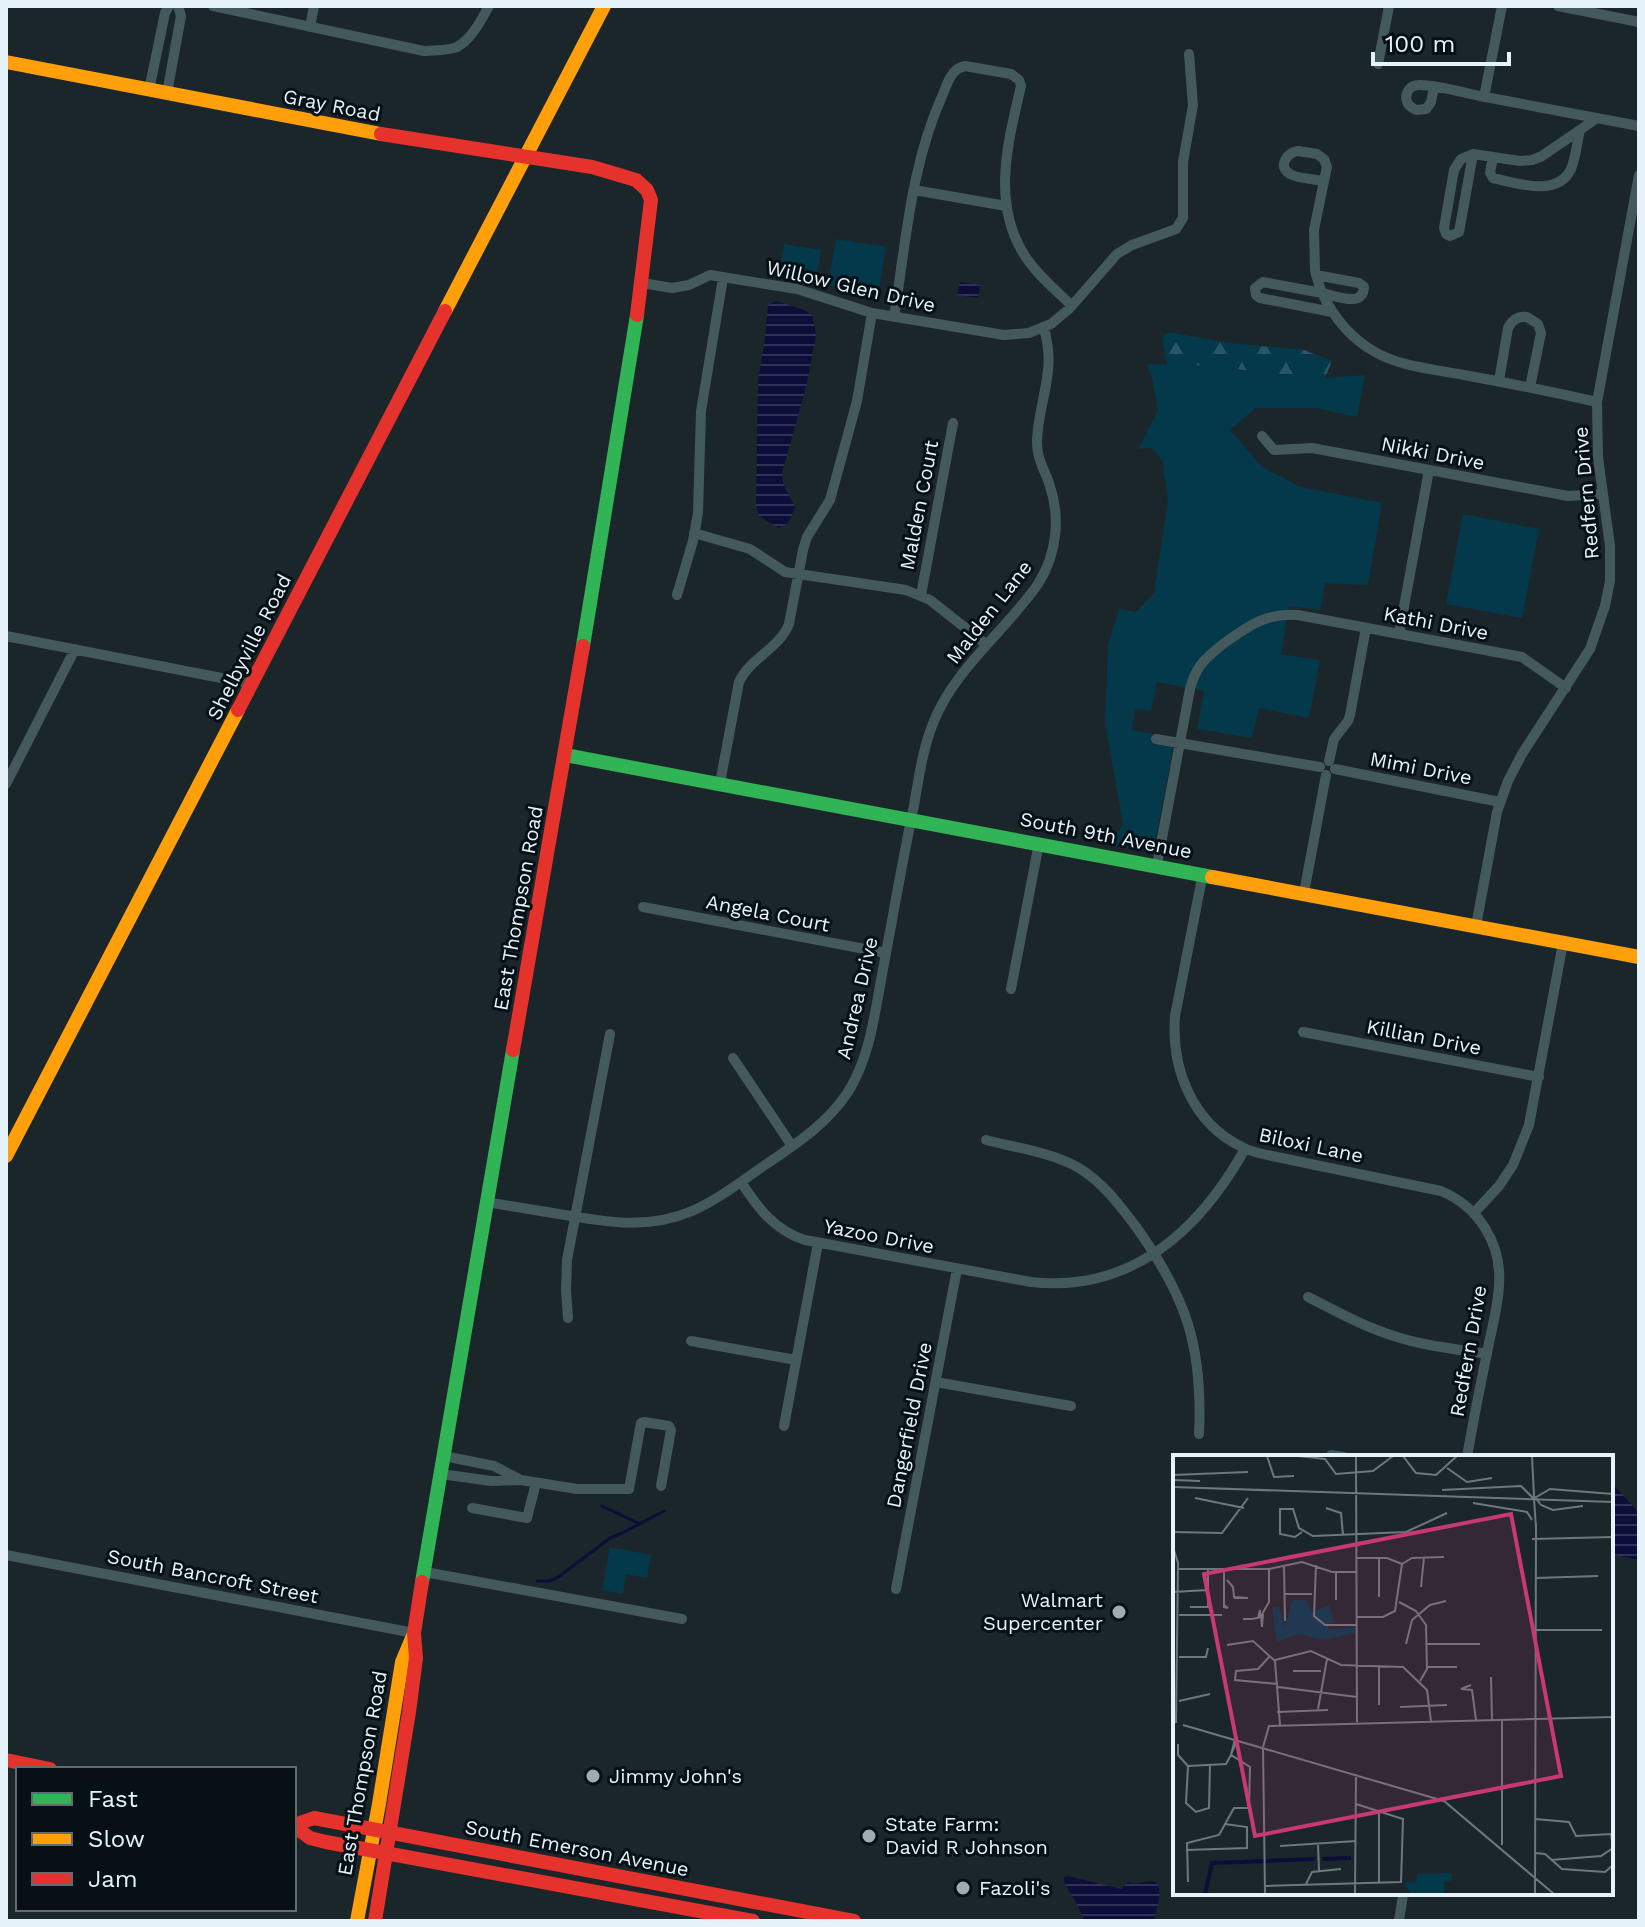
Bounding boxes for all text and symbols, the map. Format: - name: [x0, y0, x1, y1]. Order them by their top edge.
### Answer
- scale bar: [1373, 16, 1509, 66]
- text: 100 m: [1385, 30, 1455, 58]
- street label: Gray Road: [281, 84, 383, 126]
- street label: Willow Glen Drive: [764, 255, 938, 317]
- street label: Redfern Drive: [1568, 426, 1604, 560]
- street label: Nikki Drive: [1379, 431, 1487, 475]
- street label: Malden Court: [895, 437, 943, 572]
- street label: Malden Lane: [941, 555, 1037, 669]
- street label: Shelbyville Road: [202, 570, 296, 724]
- street label: Kathi Drive: [1381, 601, 1491, 645]
- street label: Mimi Drive: [1368, 746, 1474, 790]
- street label: East Thompson Road: [488, 804, 548, 1012]
- street label: South 9th Avenue: [1018, 807, 1194, 863]
- street label: Angela Court: [704, 889, 833, 937]
- street label: Andrea Drive: [831, 934, 883, 1062]
- street label: Killian Drive: [1365, 1014, 1483, 1060]
- street label: Biloxi Lane: [1257, 1122, 1365, 1168]
- street label: Yazoo Drive: [822, 1214, 936, 1258]
- street label: Redfern Drive: [1445, 1283, 1491, 1419]
- street label: Dangerfield Drive: [881, 1340, 937, 1510]
- inset map: [1173, 1455, 1613, 1895]
- street label: South Bancroft Street: [105, 1544, 321, 1608]
- place label: Walmart Supercenter: [983, 1588, 1104, 1635]
- marker: Walmart Supercenter: [1110, 1603, 1128, 1621]
- street label: East Thompson Road: [332, 1669, 392, 1877]
- place label: Jimmy John's: [609, 1764, 742, 1788]
- legend: [16, 1767, 296, 1911]
- marker: Jimmy John's: [584, 1767, 602, 1785]
- text: Fast: [88, 1785, 138, 1813]
- place label: State Farm: David R Johnson: [885, 1812, 1048, 1859]
- street label: South Emerson Avenue: [463, 1815, 691, 1881]
- text: Slow: [88, 1825, 145, 1853]
- marker: State Farm: David R Johnson: [860, 1827, 878, 1845]
- text: Jam: [88, 1865, 138, 1893]
- place label: Fazoli's: [979, 1876, 1050, 1900]
- marker: Fazoli's: [954, 1879, 972, 1897]

